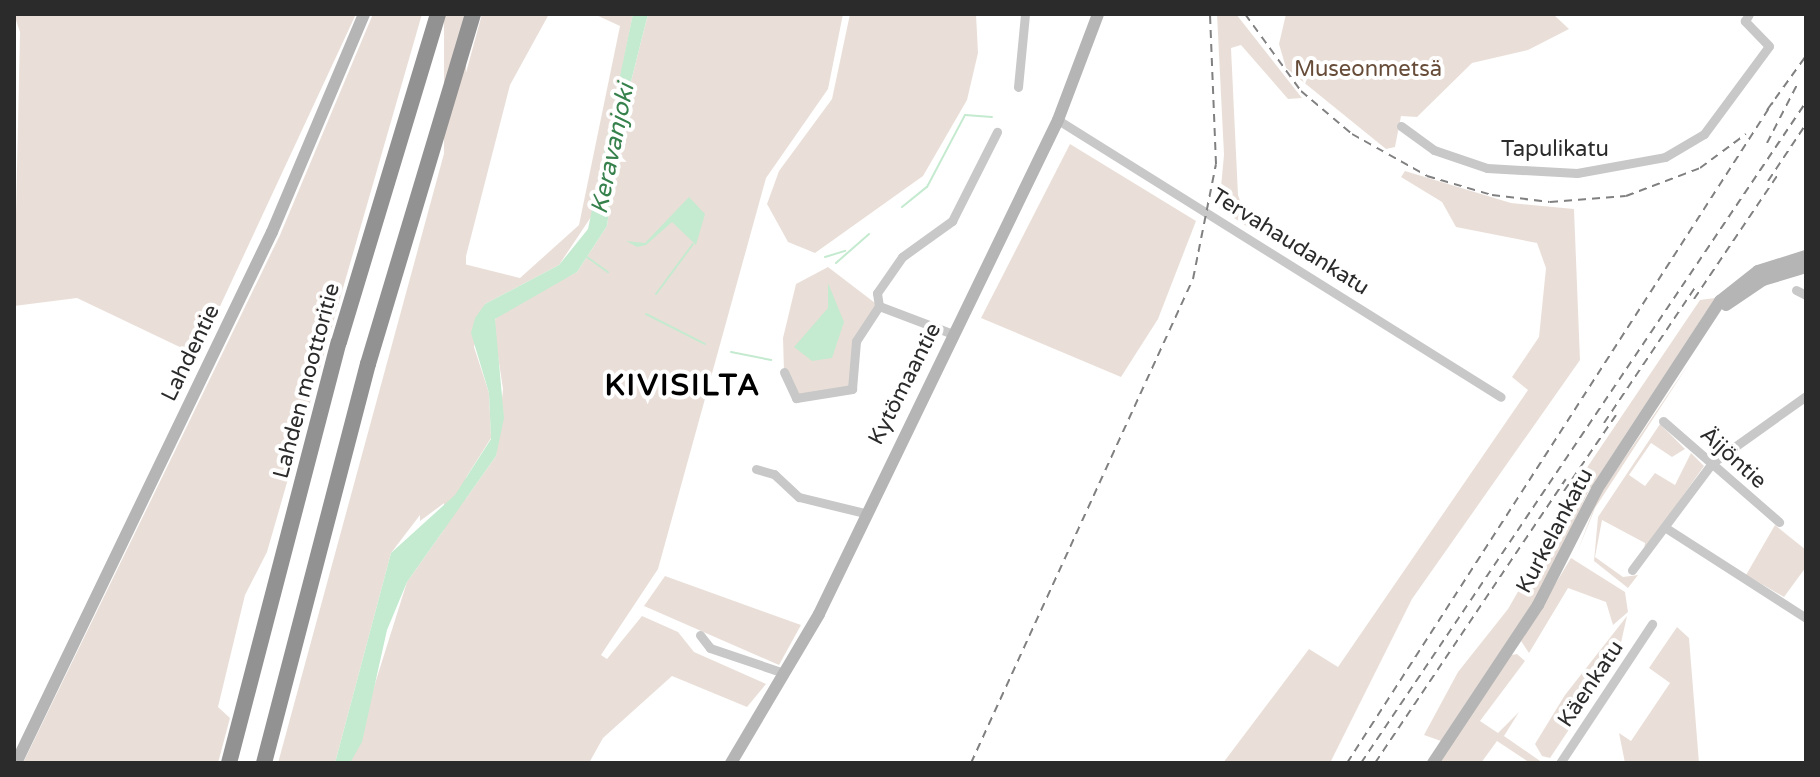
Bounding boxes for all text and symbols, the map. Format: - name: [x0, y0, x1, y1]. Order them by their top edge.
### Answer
- park label: Museonmetsä: [1294, 57, 1442, 83]
- water label: Keravanjoki: [585, 81, 641, 217]
- street label: Tapulikatu: [1501, 137, 1609, 163]
- street label: Tervahaudankatu: [1206, 183, 1374, 301]
- street label: Lahden moottoritie: [268, 281, 346, 481]
- street label: Lahdentie: [156, 300, 226, 406]
- street label: Kytömaantie: [863, 319, 947, 449]
- district label: KIVISILTA: [604, 368, 762, 404]
- street label: Äijöntie: [1694, 421, 1772, 495]
- street label: Kurkelankatu: [1511, 464, 1599, 598]
- street label: Käenkatu: [1552, 636, 1630, 732]

